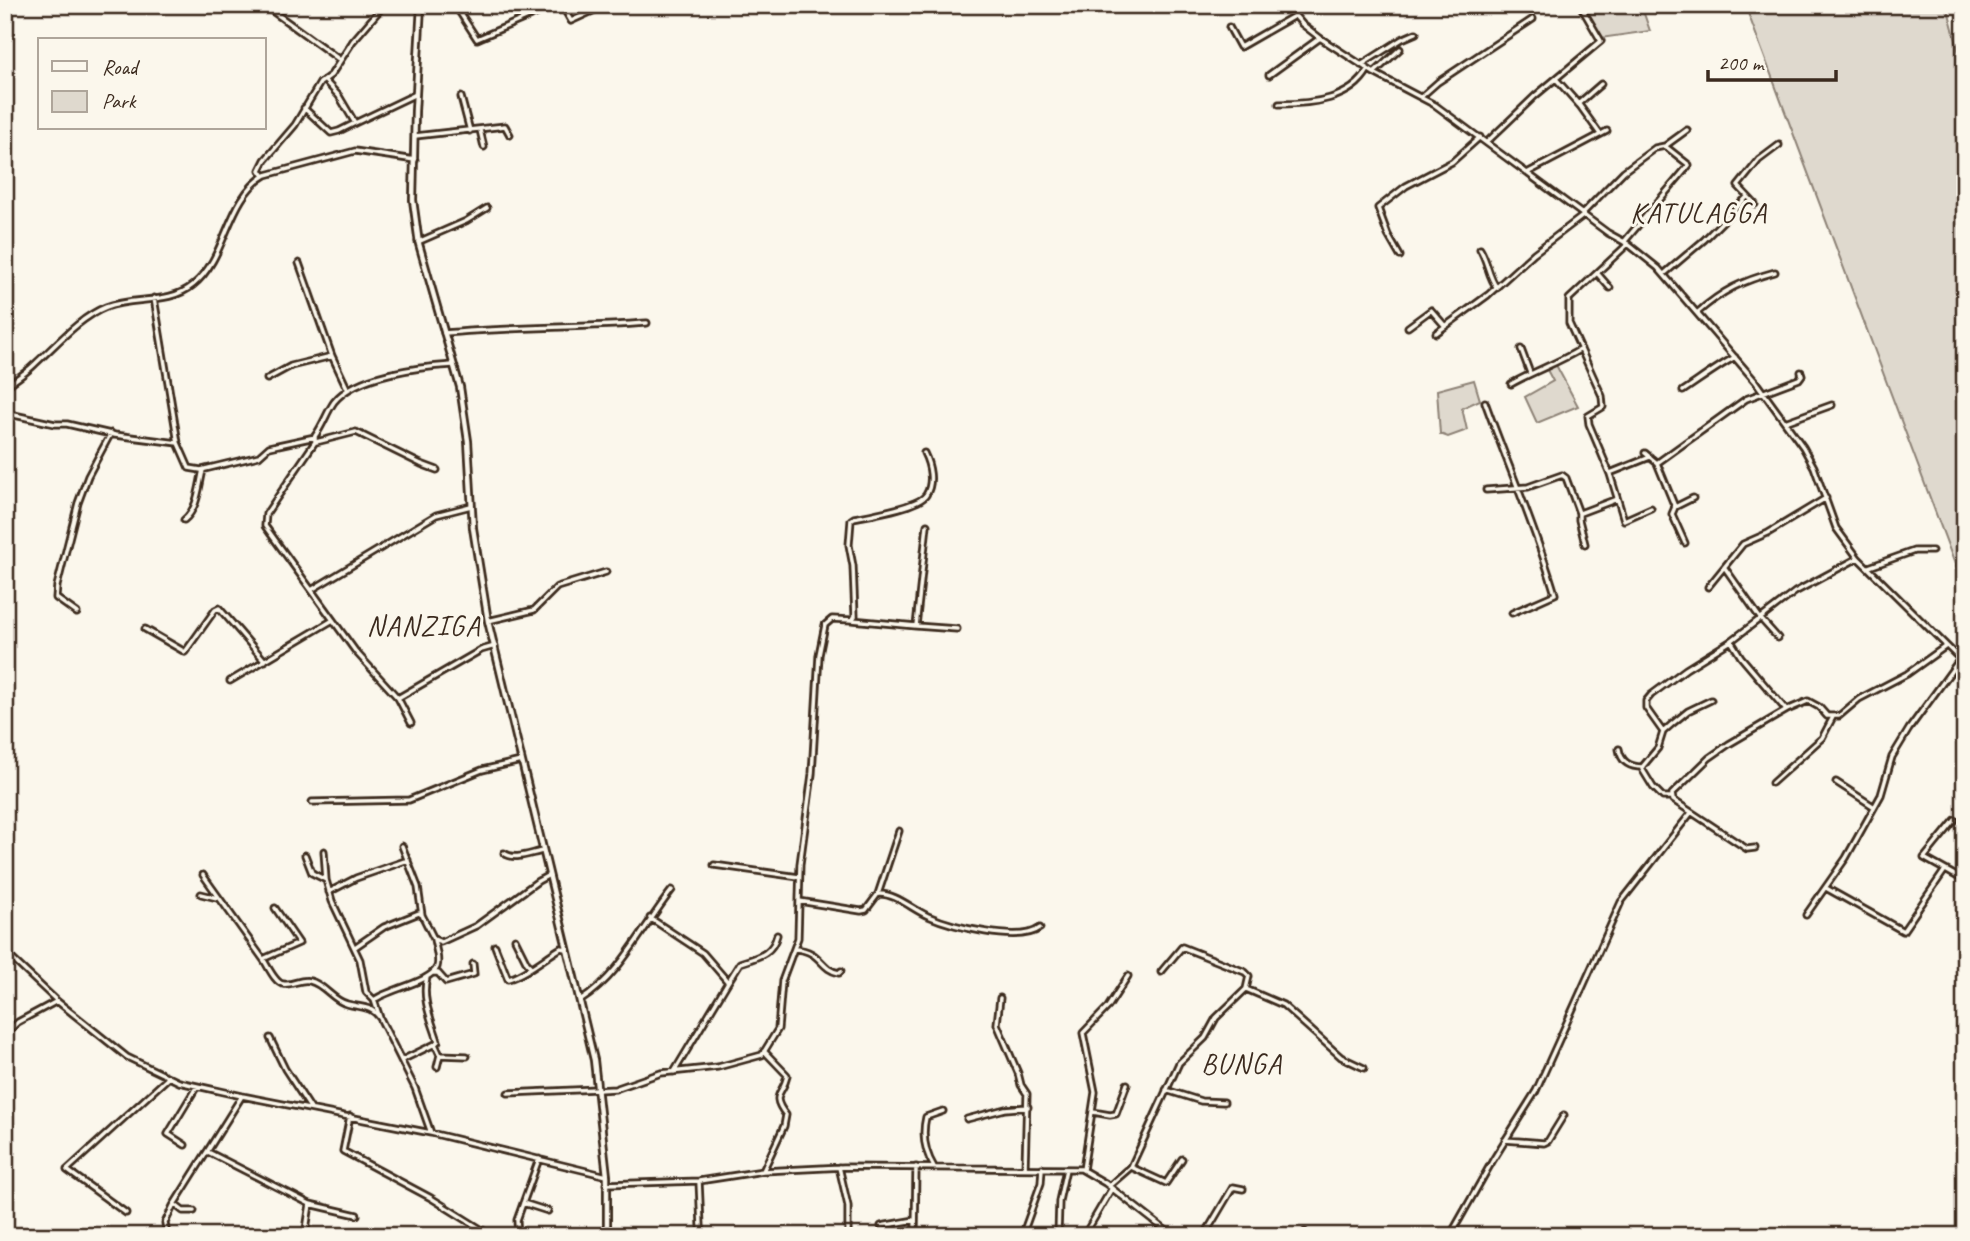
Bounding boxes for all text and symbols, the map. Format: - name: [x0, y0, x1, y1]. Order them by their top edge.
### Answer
- legend: [38, 38, 266, 130]
- scale bar: [1708, 38, 1835, 82]
- text: 200 m: [1718, 50, 1765, 76]
- text: Road: [102, 54, 141, 80]
- text: Park: [102, 88, 137, 114]
- district label: KATULAGGA: [1630, 195, 1768, 230]
- district label: NANZIGA: [367, 608, 481, 643]
- district label: BUNGA: [1201, 1046, 1283, 1081]

